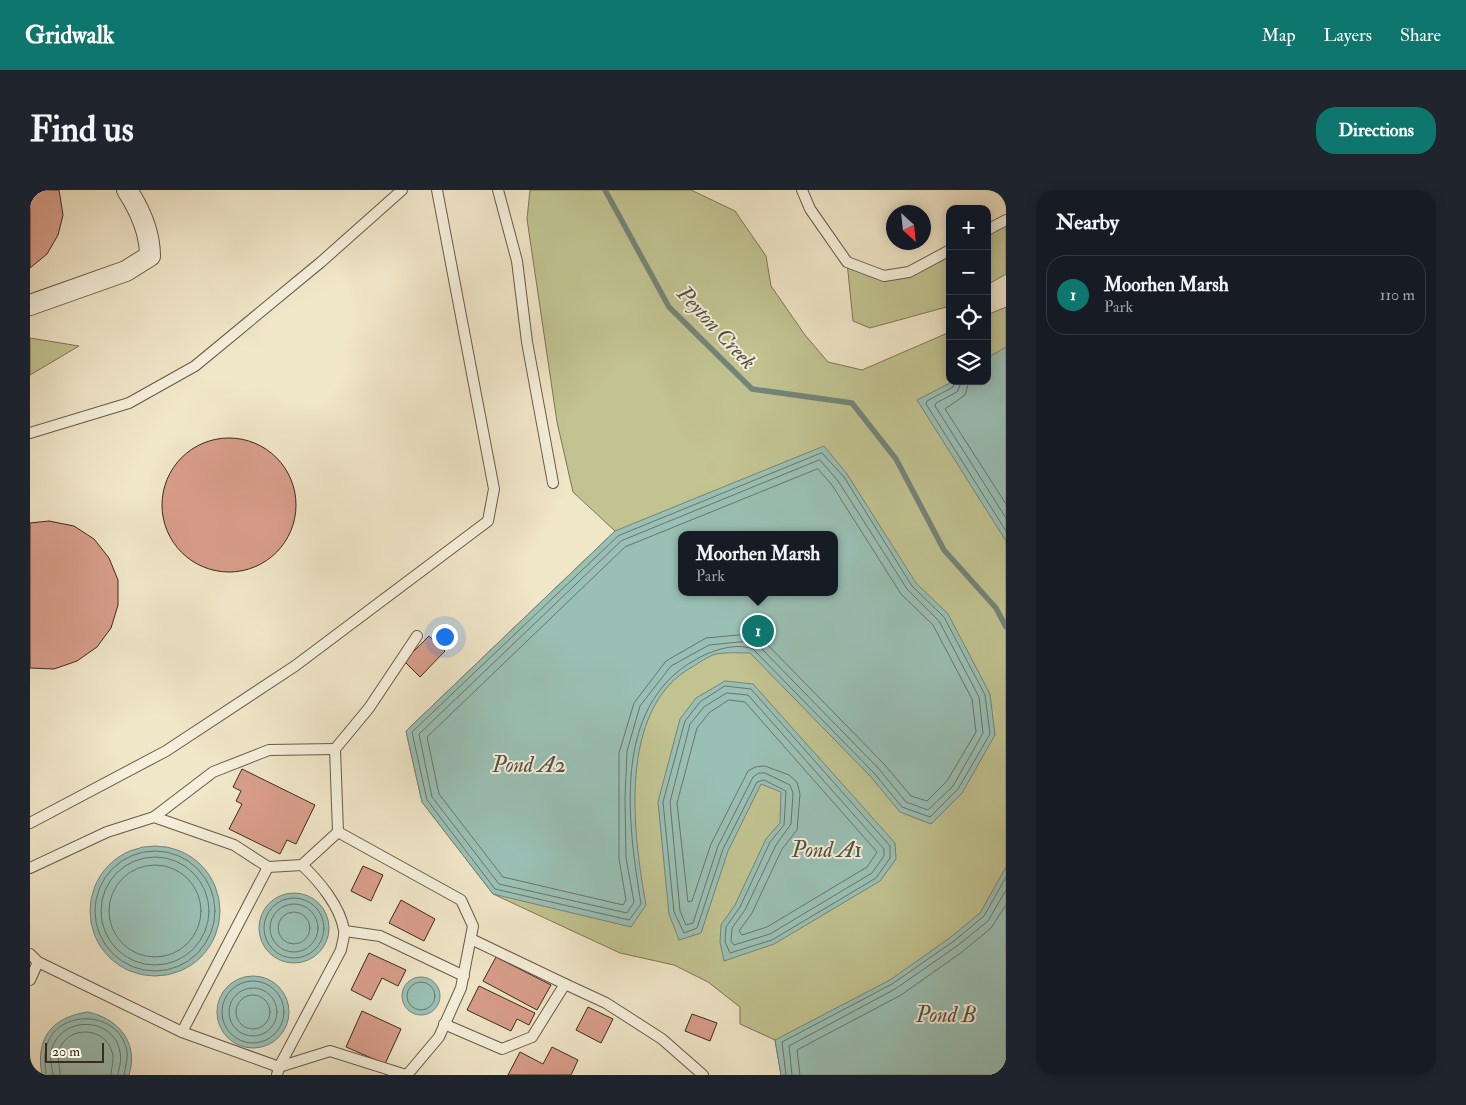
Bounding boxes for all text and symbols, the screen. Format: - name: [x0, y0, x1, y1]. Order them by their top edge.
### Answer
- text: Gridwalk: [25, 20, 114, 51]
- text: Map: [1262, 24, 1296, 47]
- text: Layers: [1324, 24, 1372, 47]
- text: Share: [1400, 24, 1441, 47]
- button: Directions: [1316, 107, 1436, 154]
- text: Find us: [30, 108, 134, 152]
- north arrow: [886, 205, 931, 250]
- map controls: [946, 205, 991, 385]
- button: +: [946, 205, 991, 250]
- text: Nearby: [1056, 209, 1119, 236]
- button: −: [946, 250, 991, 295]
- text: Moorhen Marsh: [1104, 273, 1229, 297]
- water label: Peyton Creek: [670, 279, 762, 375]
- text: 1: [1070, 285, 1076, 305]
- text: 110 m: [1380, 285, 1415, 305]
- button: locate: [946, 295, 991, 340]
- text: Park: [1104, 297, 1133, 317]
- button: layers: [946, 340, 991, 385]
- popup: [678, 531, 838, 596]
- text: Moorhen Marsh: [696, 542, 820, 566]
- text: Park: [696, 566, 725, 586]
- pin: 1: [742, 612, 774, 650]
- your location: [432, 624, 458, 650]
- water label: Pond A2: [491, 751, 566, 779]
- water label: Pond A1: [791, 836, 862, 864]
- water label: Pond B: [915, 1001, 977, 1029]
- scale bar: [45, 1040, 104, 1063]
- text: 20 m: [52, 1043, 80, 1060]

